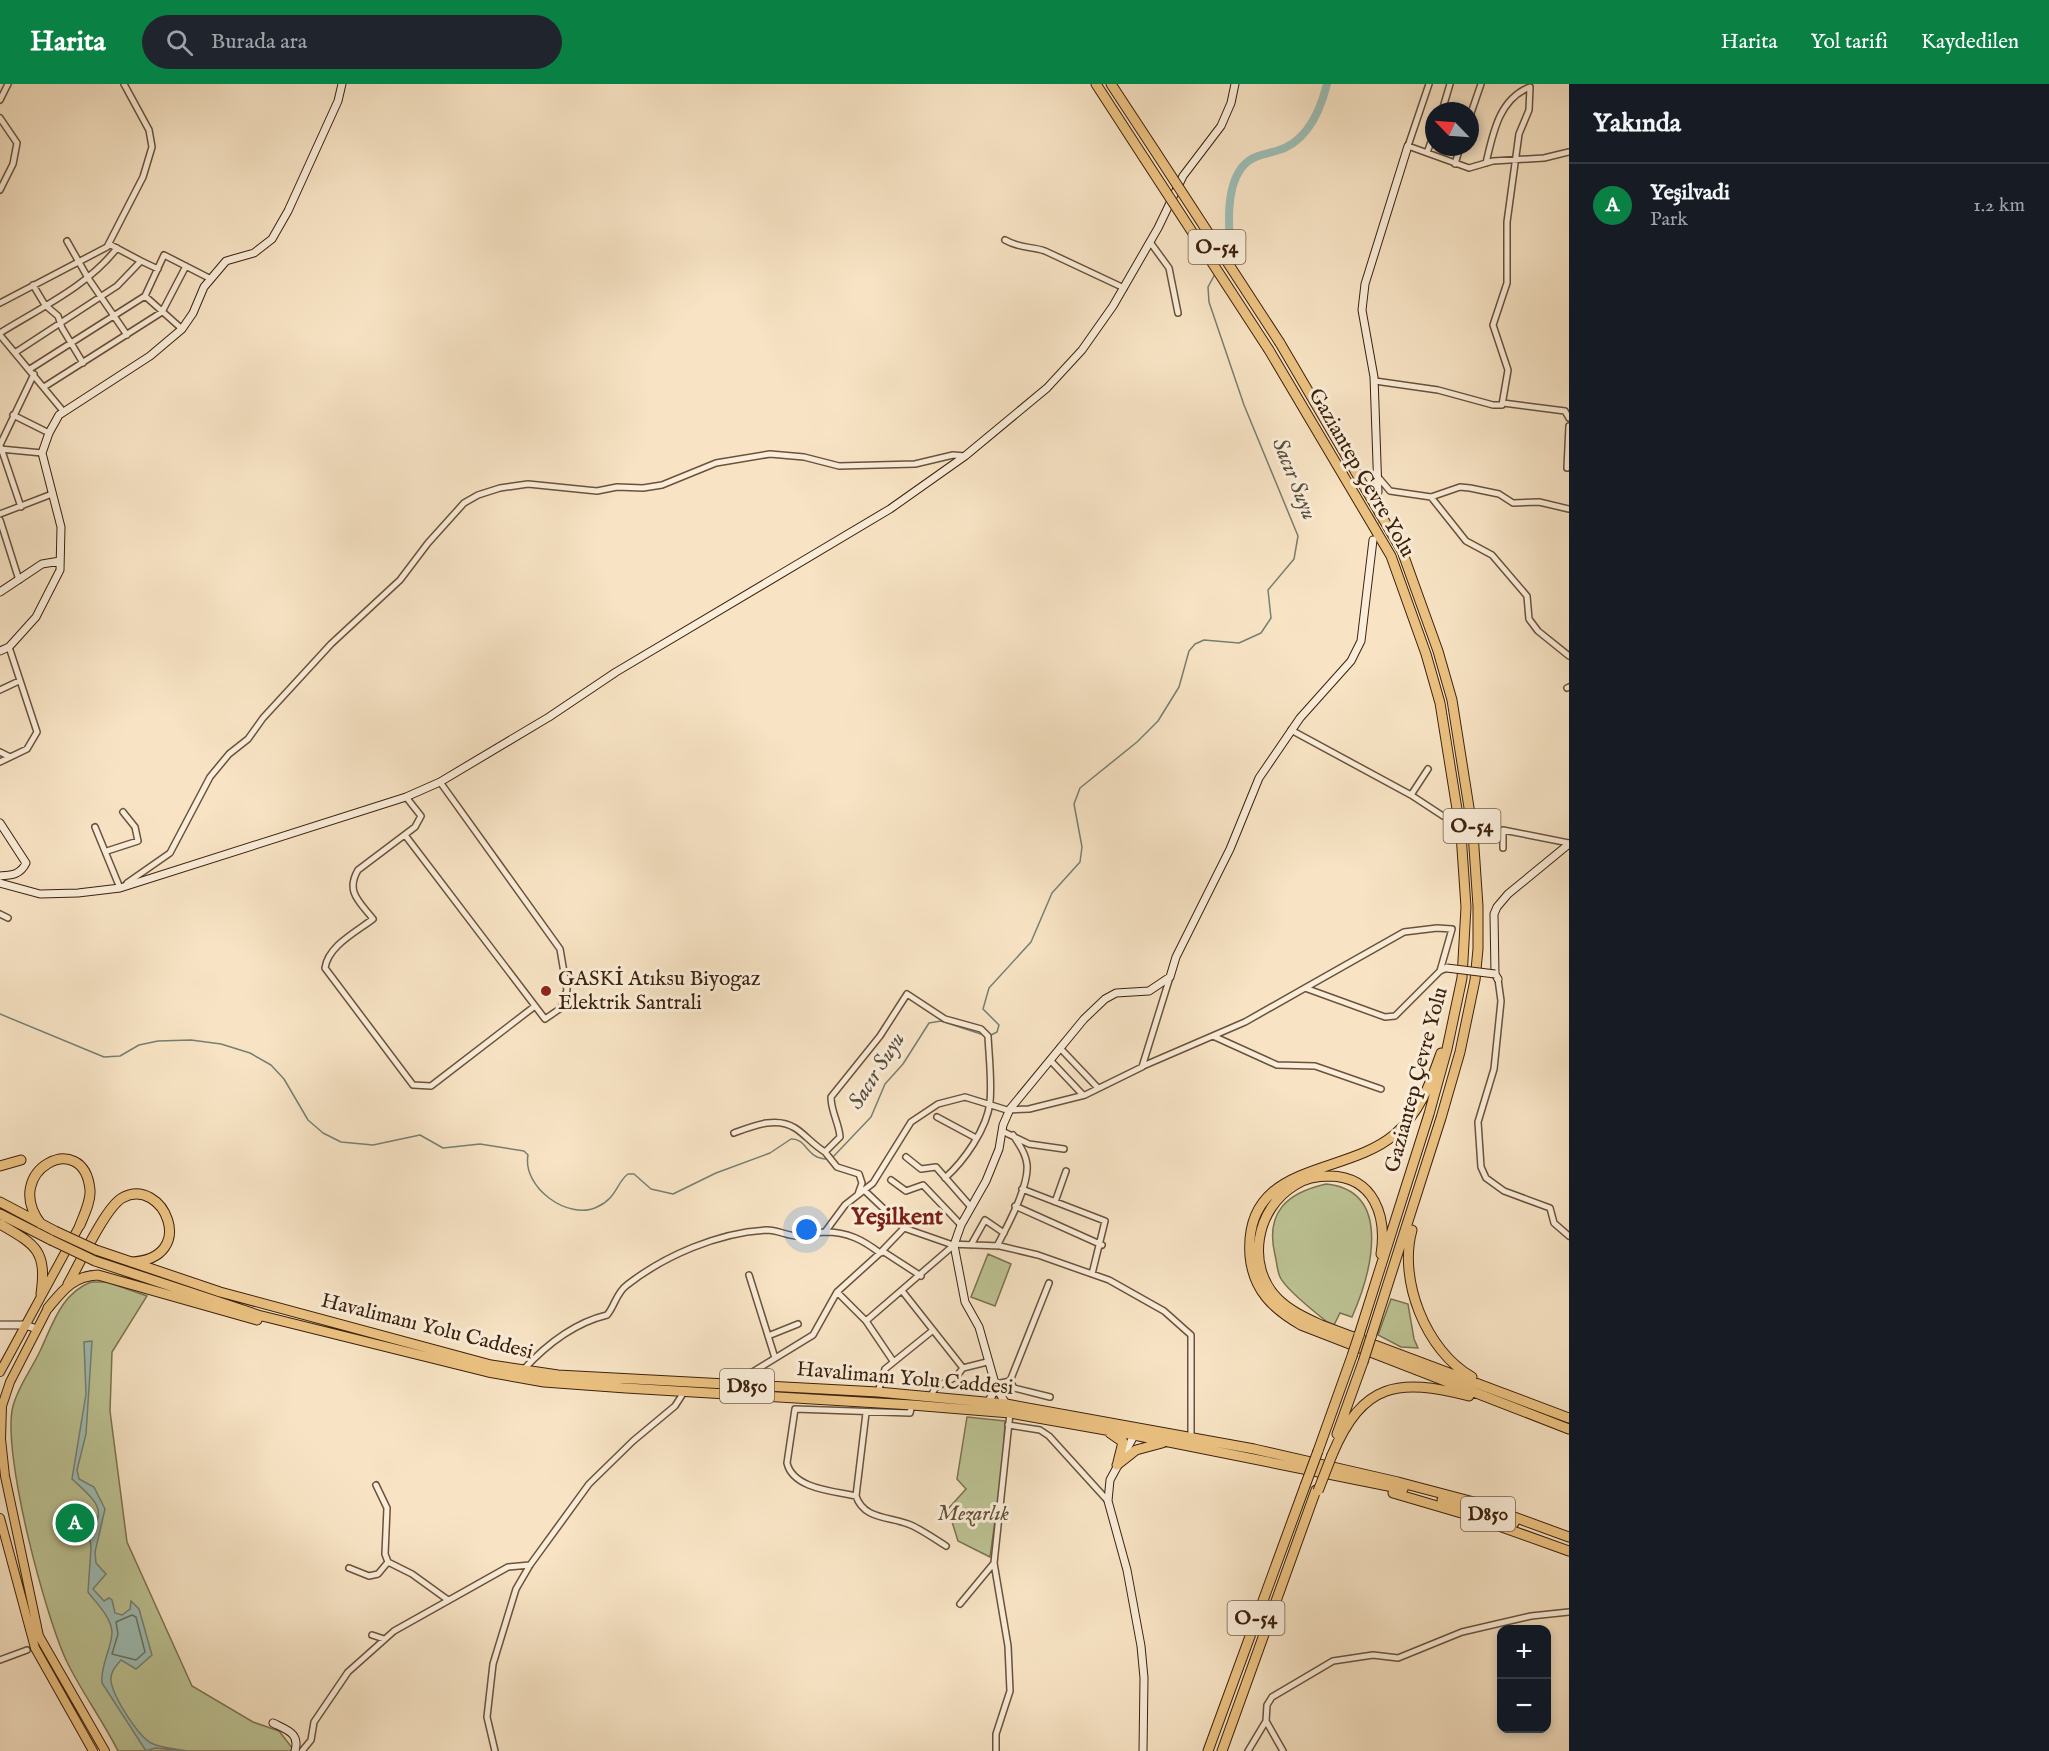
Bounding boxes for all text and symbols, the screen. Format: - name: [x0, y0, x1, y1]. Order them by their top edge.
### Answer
- search box: [142, 15, 562, 69]
- text: Harita: [30, 25, 106, 60]
- icon: search: [163, 26, 196, 59]
- text: Burada ara: [211, 28, 307, 56]
- text: Harita: [1721, 29, 1778, 56]
- text: Yol tarifi: [1811, 29, 1888, 56]
- text: Kaydedilen: [1921, 29, 2019, 56]
- north arrow: [1425, 102, 1479, 156]
- text: Yakında: [1593, 107, 1681, 140]
- text: Yeşilvadi: [1650, 179, 1730, 207]
- text: A: [1606, 193, 1619, 218]
- text: 1.2 km: [1973, 193, 2025, 218]
- text: Park: [1650, 207, 1688, 232]
- road number: O-54: [1188, 230, 1246, 264]
- street label: Gaziantep Çevre Yolu: [1302, 384, 1420, 562]
- water label: Sacır Suyu: [1265, 434, 1323, 524]
- road number: O-54: [1444, 809, 1500, 843]
- place label: GASKİ Atıksu Biyogaz Elektrik Santrali: [558, 966, 761, 1017]
- marker: GASKİ Atıksu Biyogaz Elektrik Santrali: [539, 984, 553, 998]
- street label: Gaziantep Çevre Yolu: [1379, 984, 1455, 1176]
- water label: Sacır Suyu: [842, 1027, 912, 1115]
- district label: Yeşilkent: [851, 1202, 944, 1233]
- your location: [792, 1215, 821, 1244]
- street label: Havalimanı Yolu Caddesi: [318, 1288, 536, 1366]
- street label: Havalimanı Yolu Caddesi: [795, 1356, 1015, 1402]
- road number: D850: [720, 1369, 774, 1403]
- road number: D850: [1461, 1497, 1515, 1531]
- pin: A: [56, 1500, 94, 1546]
- park label: Mezarlık: [937, 1501, 1009, 1528]
- road number: O-54: [1228, 1601, 1284, 1635]
- map controls: [1497, 1625, 1551, 1733]
- button: +: [1497, 1625, 1551, 1679]
- button: −: [1497, 1679, 1551, 1733]

